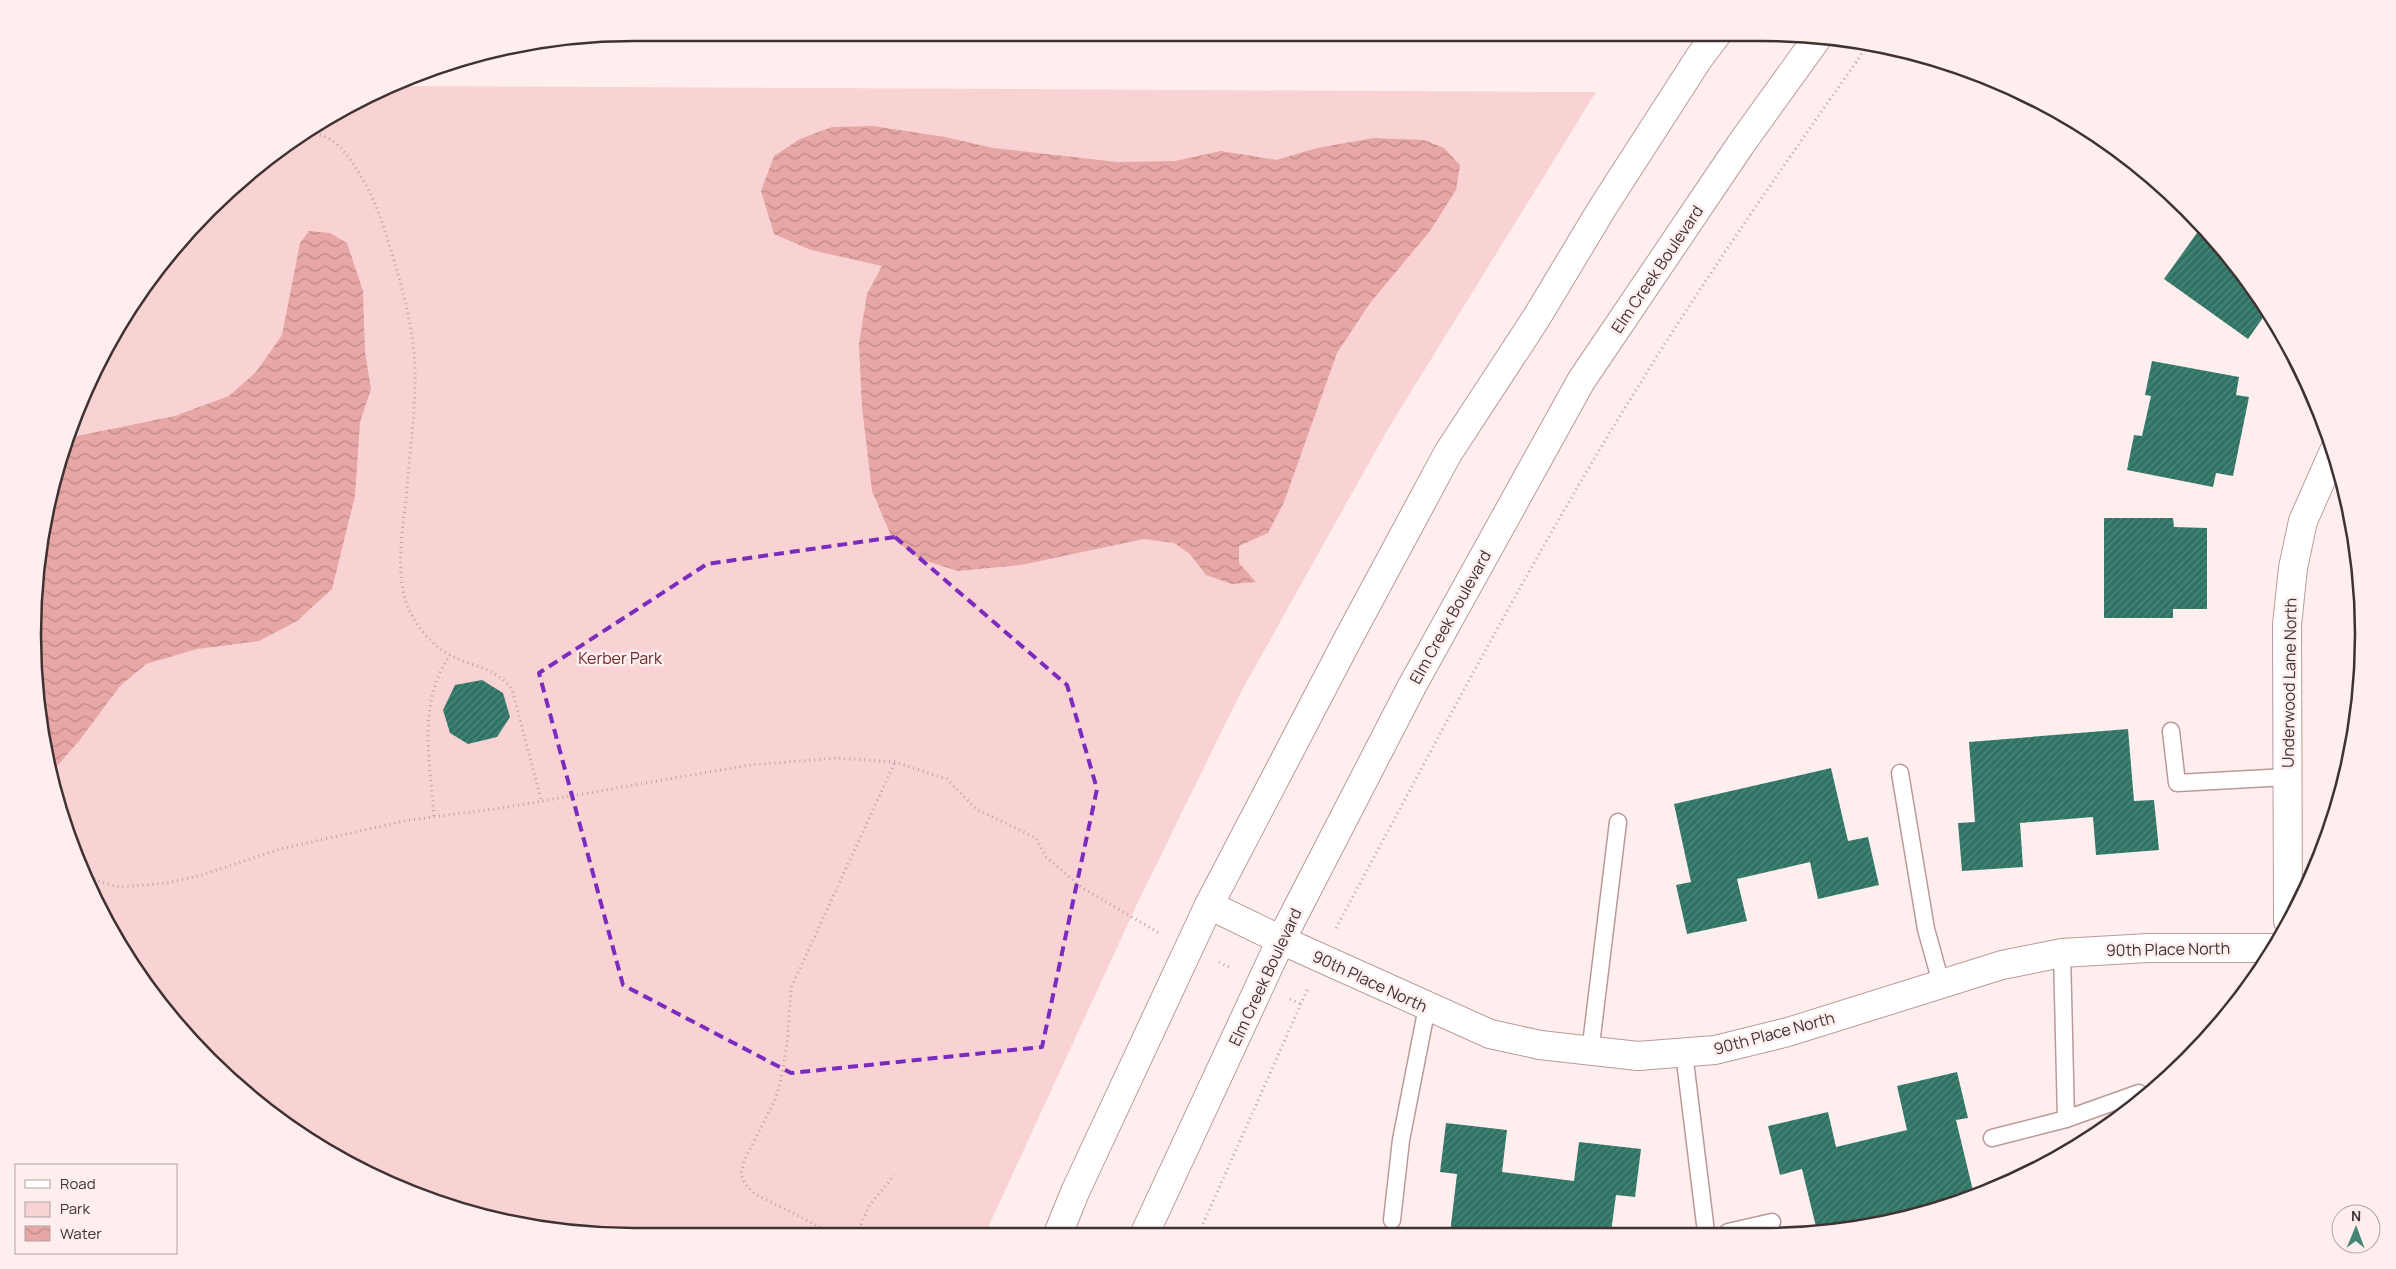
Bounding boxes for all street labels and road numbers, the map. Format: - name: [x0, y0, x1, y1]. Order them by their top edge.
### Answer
- street label: Elm Creek Boulevard: [1606, 201, 1708, 337]
- street label: Elm Creek Boulevard: [1404, 546, 1496, 688]
- street label: Underwood Lane North: [2277, 598, 2301, 768]
- street label: Elm Creek Boulevard: [1223, 905, 1307, 1049]
- street label: 90th Place North: [2106, 937, 2230, 961]
- street label: 90th Place North: [1309, 945, 1431, 1017]
- street label: 90th Place North: [1711, 1006, 1837, 1060]

